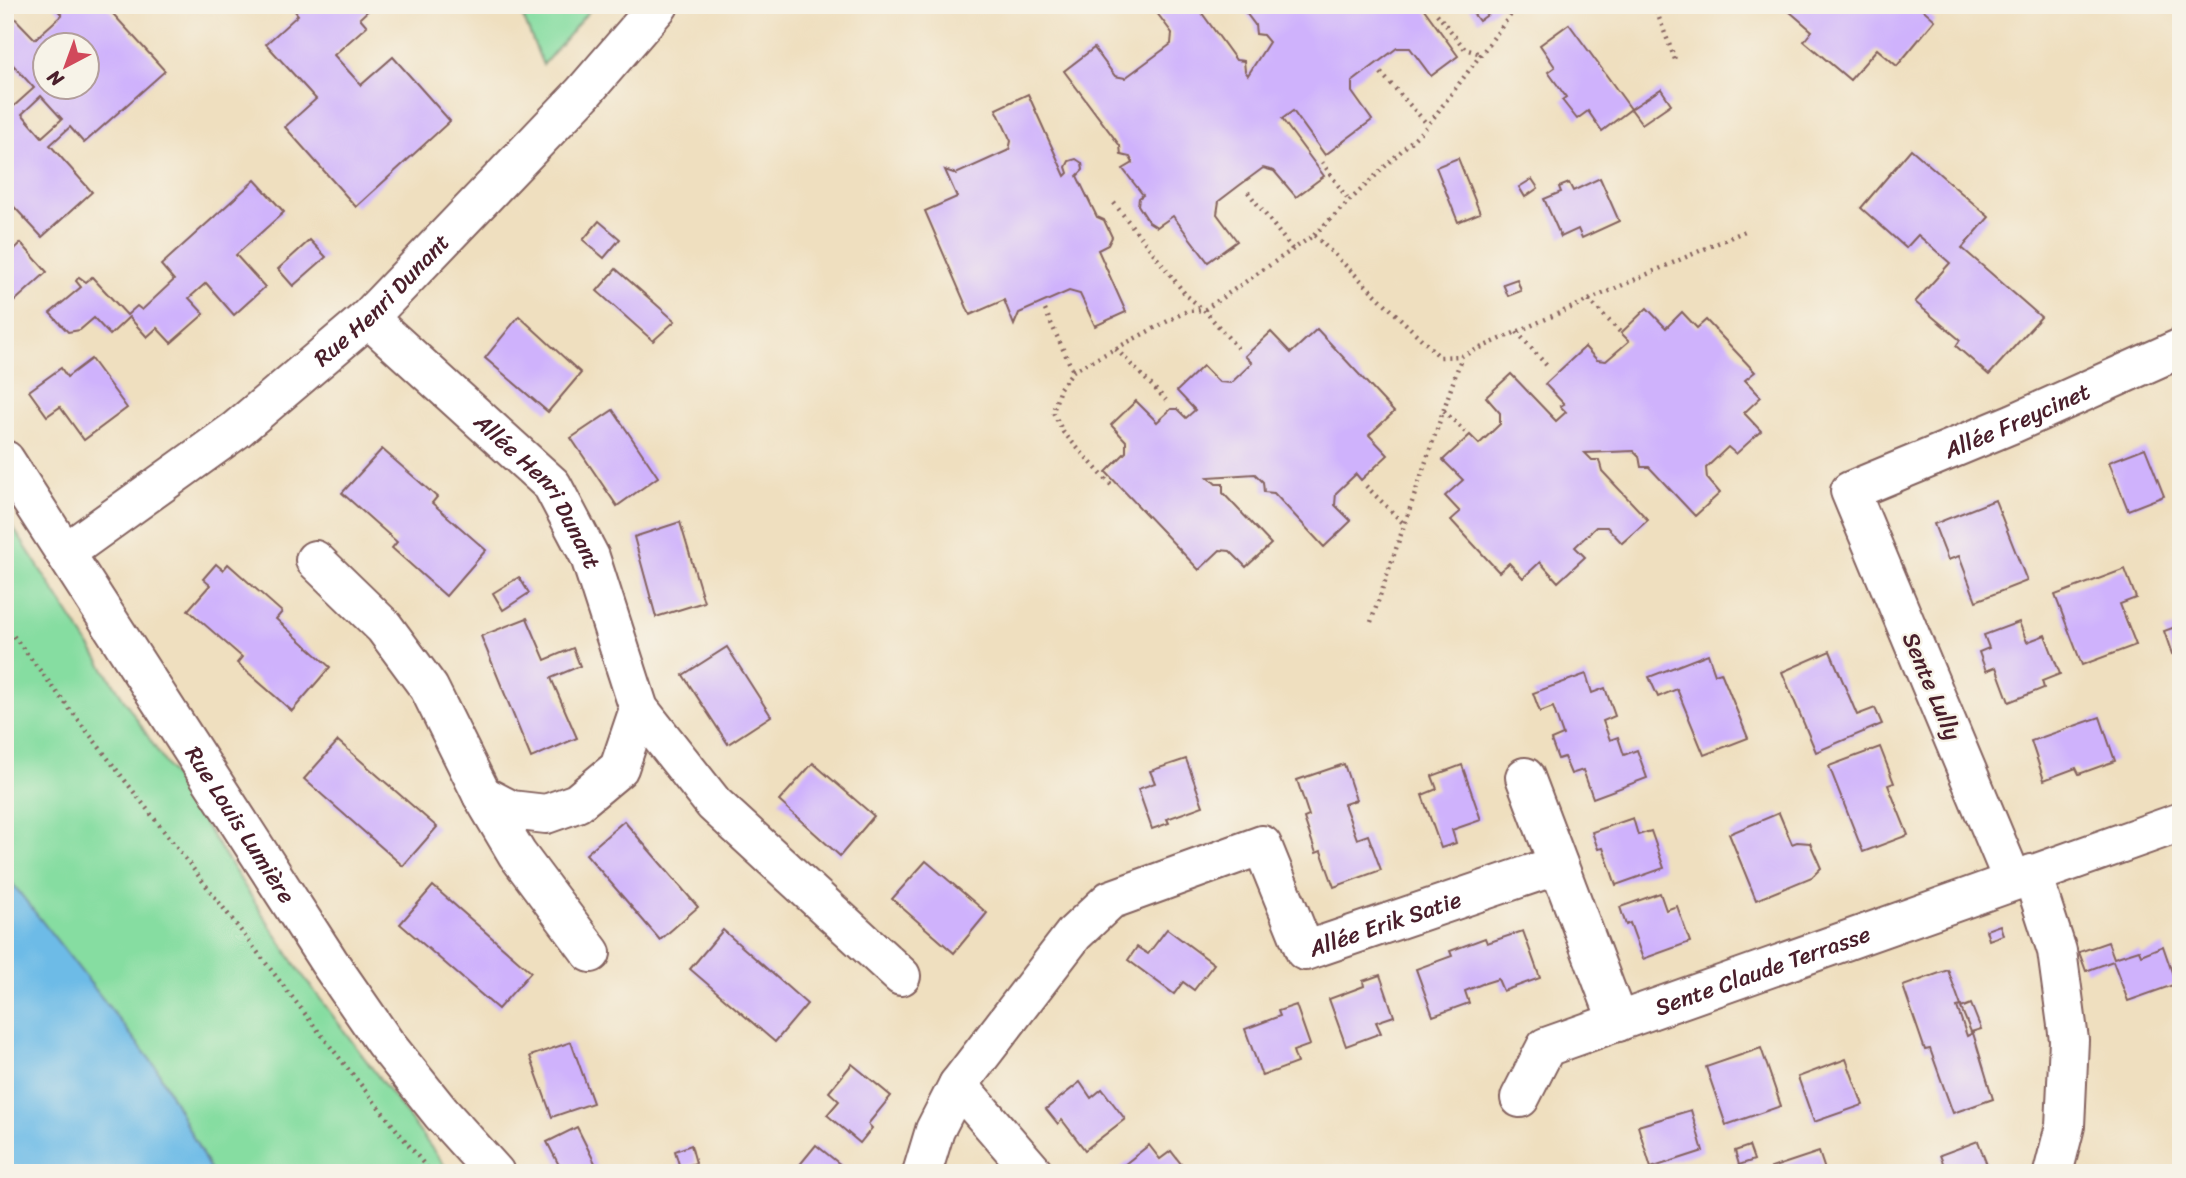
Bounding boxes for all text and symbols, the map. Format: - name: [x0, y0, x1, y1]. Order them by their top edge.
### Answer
- north arrow: [32, 32, 102, 102]
- text: N: [39, 61, 72, 96]
- street label: Rue Henri Dunant: [304, 224, 460, 377]
- street label: Allée Freycinet: [1937, 371, 2097, 471]
- street label: Allée Henri Dunant: [463, 402, 613, 574]
- street label: Sente Lully: [1890, 625, 1973, 747]
- street label: Rue Louis Lumière: [173, 738, 306, 912]
- street label: Allée Erik Satie: [1302, 879, 1467, 970]
- street label: Sente Claude Terrasse: [1649, 914, 1877, 1028]

